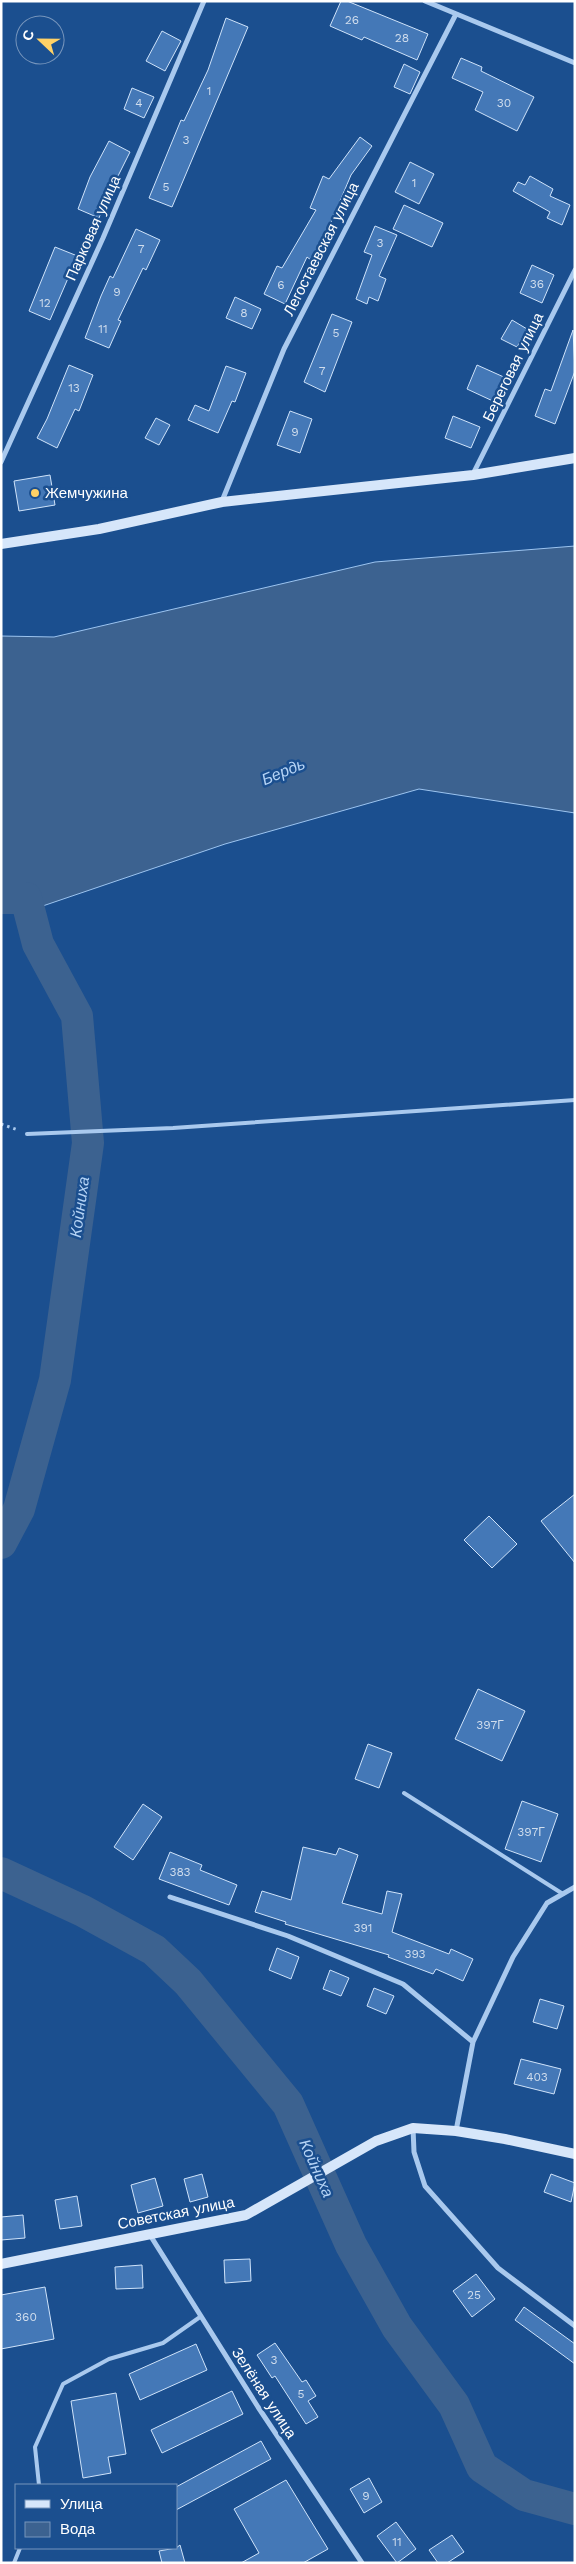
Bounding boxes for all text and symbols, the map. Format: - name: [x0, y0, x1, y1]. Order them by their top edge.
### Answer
- house number: 26: [345, 13, 359, 27]
- north arrow: [15, 15, 65, 65]
- text: С: [19, 27, 37, 43]
- house number: 28: [395, 31, 409, 45]
- house number: 1: [207, 84, 211, 98]
- house number: 4: [135, 96, 143, 110]
- house number: 30: [497, 96, 511, 110]
- house number: 3: [183, 133, 190, 147]
- street label: Парковая улица: [62, 172, 125, 283]
- house number: 1: [412, 176, 416, 190]
- street label: Легостаевская улица: [279, 179, 363, 319]
- house number: 5: [163, 180, 170, 194]
- house number: 3: [377, 236, 384, 250]
- house number: 7: [138, 242, 145, 256]
- house number: 36: [530, 277, 544, 291]
- house number: 6: [277, 278, 285, 292]
- house number: 9: [113, 285, 121, 299]
- house number: 12: [39, 296, 51, 310]
- house number: 8: [240, 306, 248, 320]
- street label: Береговая улица: [479, 309, 547, 424]
- house number: 11: [98, 322, 108, 336]
- house number: 5: [333, 326, 340, 340]
- house number: 7: [319, 364, 326, 378]
- house number: 13: [68, 381, 80, 395]
- house number: 9: [291, 425, 299, 439]
- place label: Жемчужина: [45, 484, 129, 502]
- marker: Жемчужина: [29, 487, 41, 499]
- water label: Бердь: [259, 754, 308, 789]
- water label: Койниха: [66, 1175, 93, 1239]
- house number: 397Г: [476, 1718, 504, 1732]
- house number: 397Г: [517, 1825, 545, 1839]
- house number: 383: [169, 1865, 191, 1879]
- house number: 391: [353, 1921, 373, 1935]
- house number: 393: [404, 1947, 426, 1961]
- house number: 403: [526, 2070, 548, 2084]
- water label: Койниха: [295, 2136, 338, 2200]
- street label: Советская улица: [116, 2193, 237, 2233]
- house number: 25: [467, 2288, 481, 2302]
- house number: 360: [15, 2310, 37, 2324]
- street label: Зелёная улица: [228, 2344, 301, 2443]
- house number: 3: [271, 2353, 278, 2367]
- house number: 5: [298, 2387, 305, 2401]
- legend: [15, 2484, 178, 2549]
- house number: 9: [362, 2489, 370, 2503]
- text: Улица: [60, 2495, 103, 2513]
- text: Вода: [60, 2520, 96, 2538]
- house number: 11: [392, 2535, 402, 2549]

